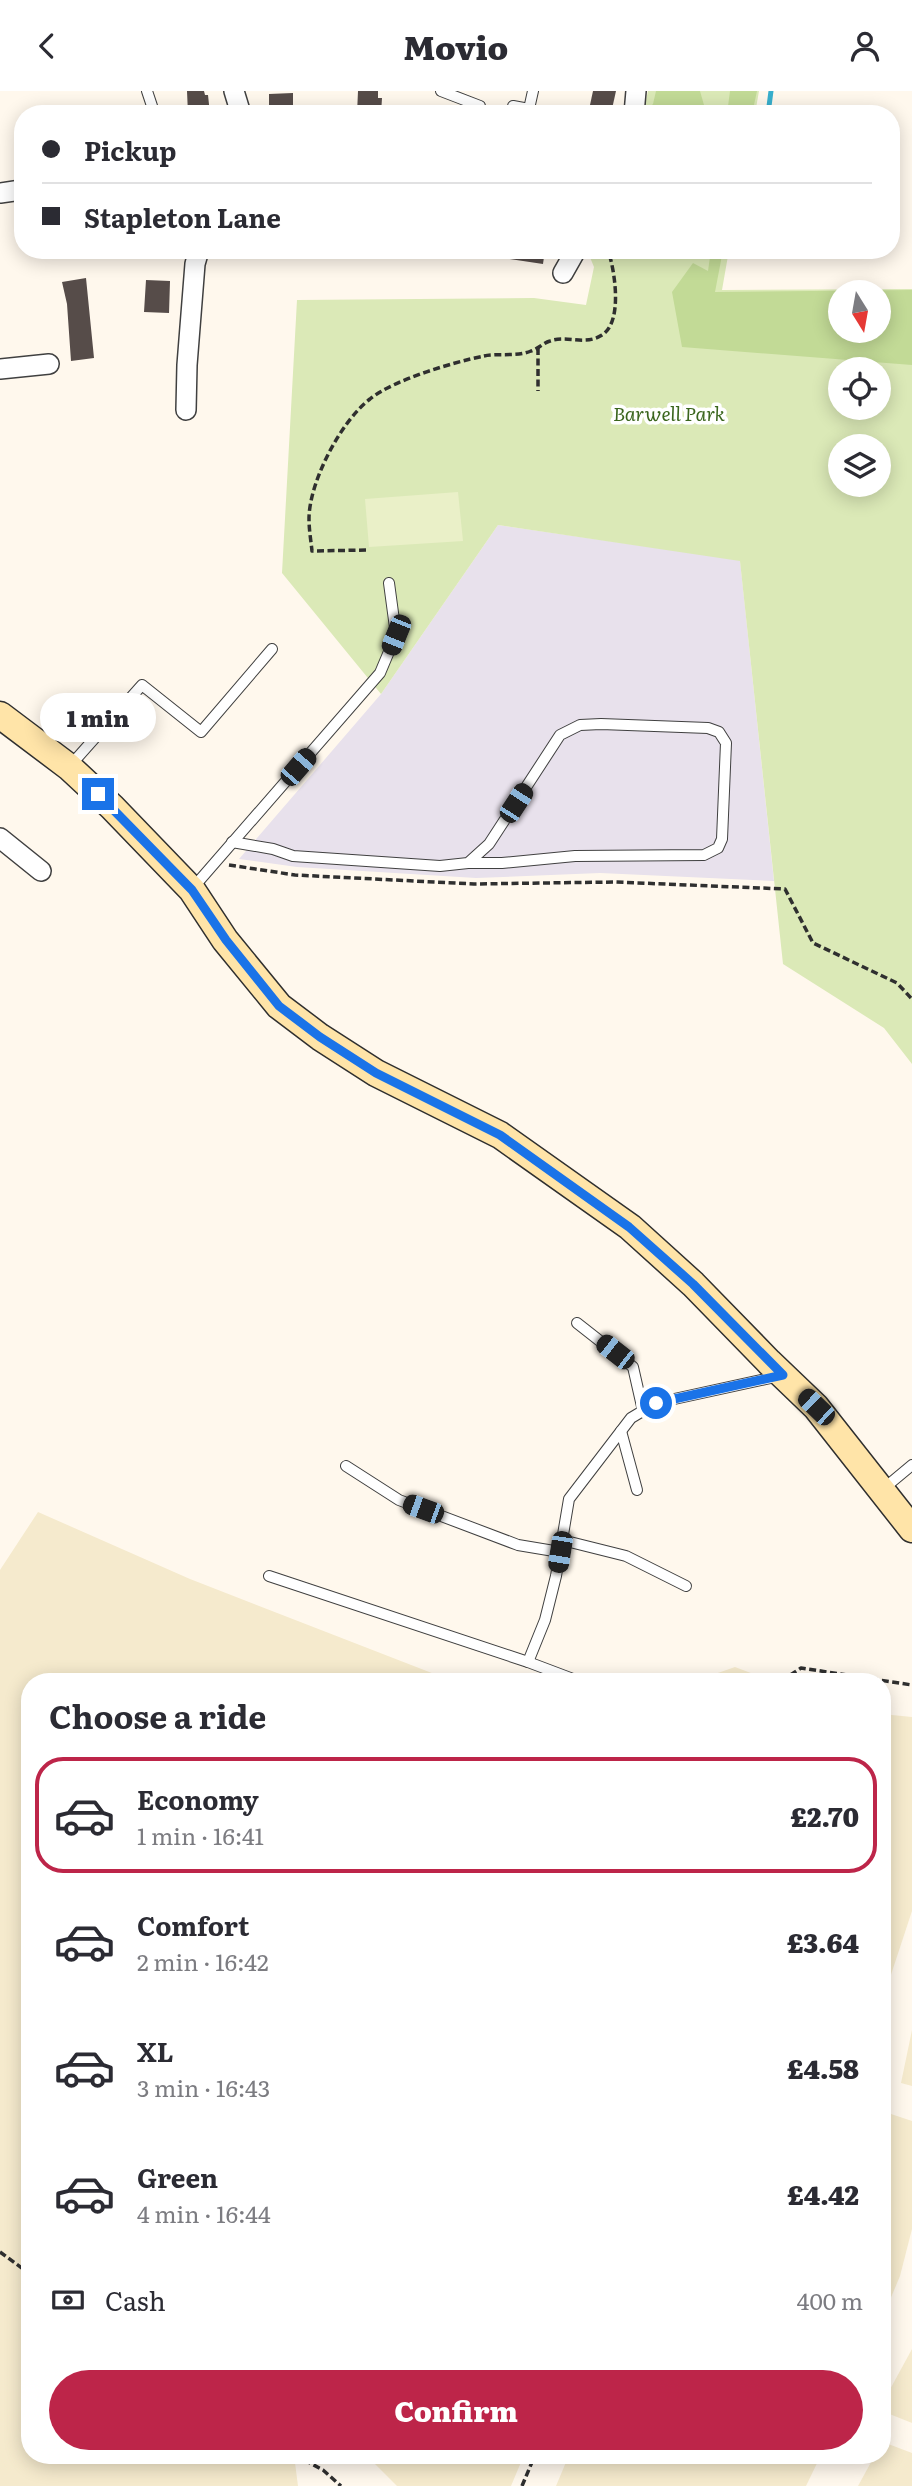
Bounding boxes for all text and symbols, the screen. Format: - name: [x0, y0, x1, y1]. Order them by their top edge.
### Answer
- text: Movio: [404, 22, 508, 70]
- icon: back: [28, 27, 66, 65]
- icon: person: [846, 27, 884, 65]
- text: Pickup: [84, 130, 176, 169]
- text: Stapleton Lane: [84, 197, 281, 236]
- north arrow: [828, 280, 891, 343]
- map controls: [828, 280, 891, 497]
- button: locate: [828, 357, 891, 420]
- park label: Barwell Park: [613, 399, 725, 427]
- button: layers: [828, 434, 891, 497]
- car: [379, 612, 414, 658]
- callout: 1 min: [40, 693, 156, 741]
- text: 1 min: [67, 700, 129, 734]
- car: [277, 744, 320, 790]
- route end: [82, 778, 114, 810]
- car: [496, 780, 537, 826]
- car: [592, 1331, 639, 1373]
- car: [794, 1385, 839, 1429]
- route start: [640, 1387, 672, 1419]
- car: [400, 1492, 447, 1526]
- car: [547, 1530, 574, 1574]
- text: Choose a ride: [49, 1691, 266, 1739]
- text: Economy: [137, 1779, 259, 1818]
- icon: car: [53, 1784, 116, 1847]
- text: £2.70: [790, 1796, 859, 1835]
- text: 1 min · 16:41: [137, 1818, 264, 1852]
- text: Comfort: [137, 1905, 249, 1944]
- icon: car: [53, 1910, 116, 1973]
- text: £3.64: [787, 1922, 859, 1961]
- text: 2 min · 16:42: [137, 1944, 269, 1978]
- text: XL: [137, 2031, 174, 2070]
- icon: car: [53, 2036, 116, 2099]
- text: £4.58: [787, 2048, 859, 2087]
- text: 3 min · 16:43: [137, 2070, 270, 2104]
- text: Green: [137, 2157, 218, 2196]
- icon: car: [53, 2162, 116, 2225]
- text: £4.42: [787, 2174, 859, 2213]
- text: 4 min · 16:44: [137, 2196, 271, 2230]
- text: Cash: [105, 2280, 166, 2319]
- icon: cash: [49, 2281, 87, 2319]
- text: 400 m: [797, 2283, 863, 2317]
- button: Confirm: [49, 2370, 863, 2450]

